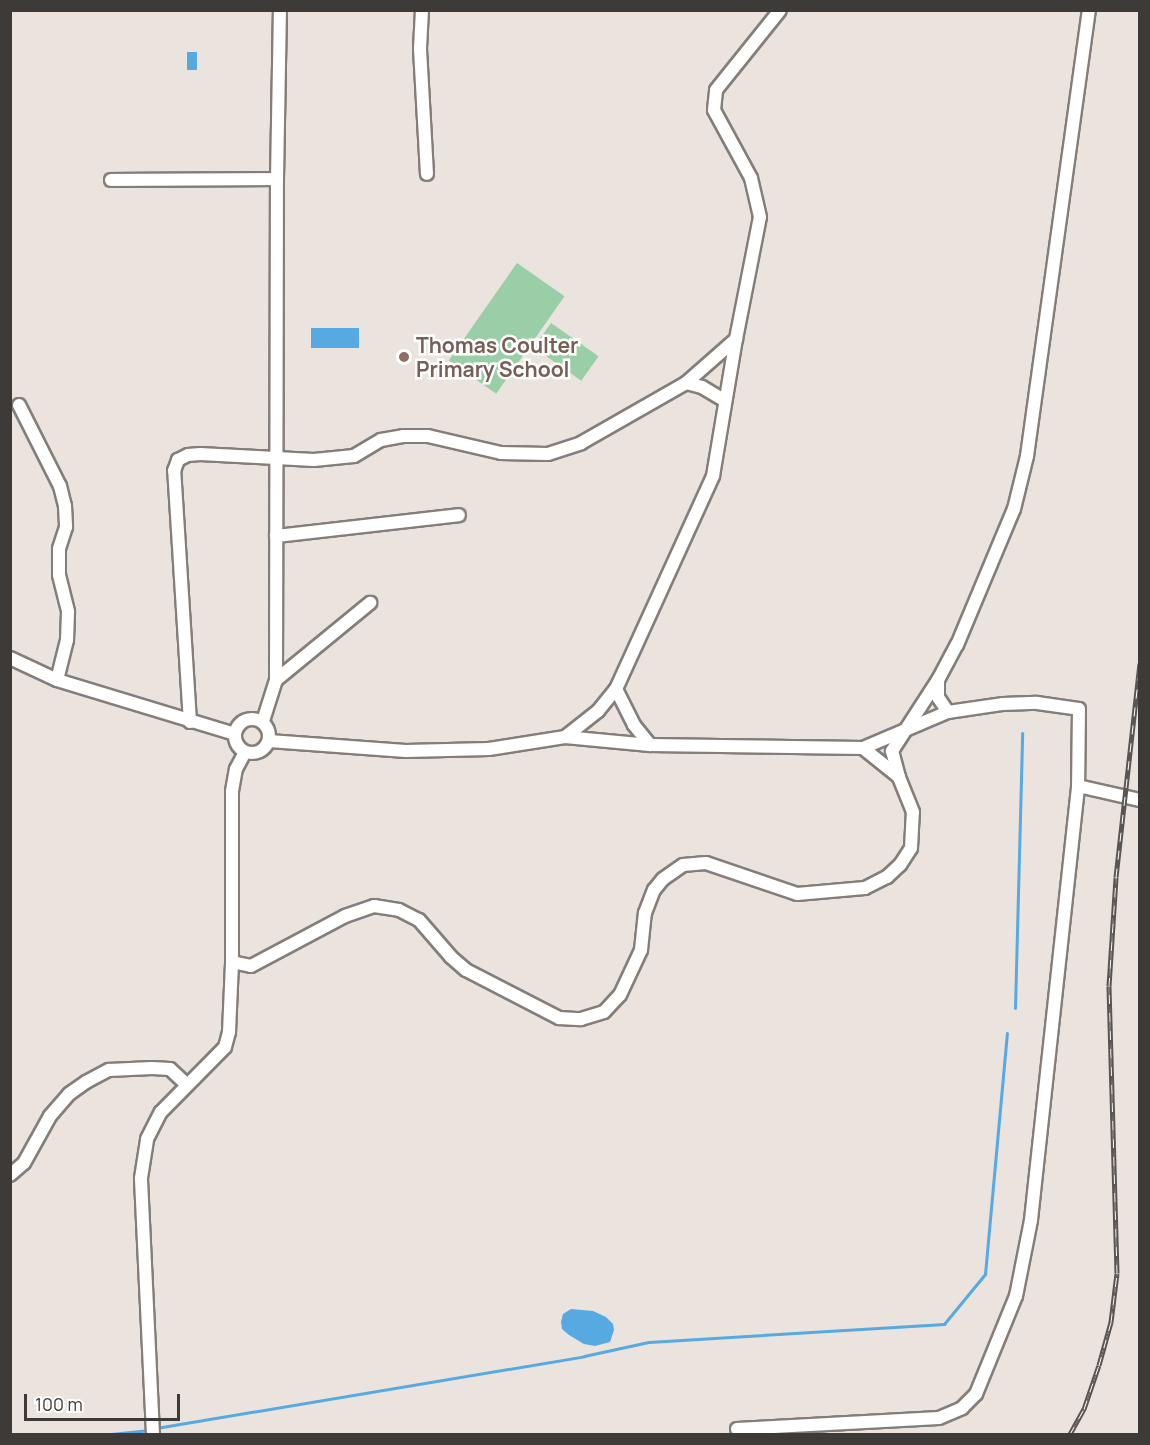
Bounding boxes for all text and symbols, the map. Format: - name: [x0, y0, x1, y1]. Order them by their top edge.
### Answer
- place label: Thomas Coulter Primary School: [416, 332, 578, 382]
- marker: Thomas Coulter Primary School: [397, 350, 411, 364]
- scale bar: [27, 1382, 183, 1420]
- text: 100 m: [35, 1392, 83, 1416]

